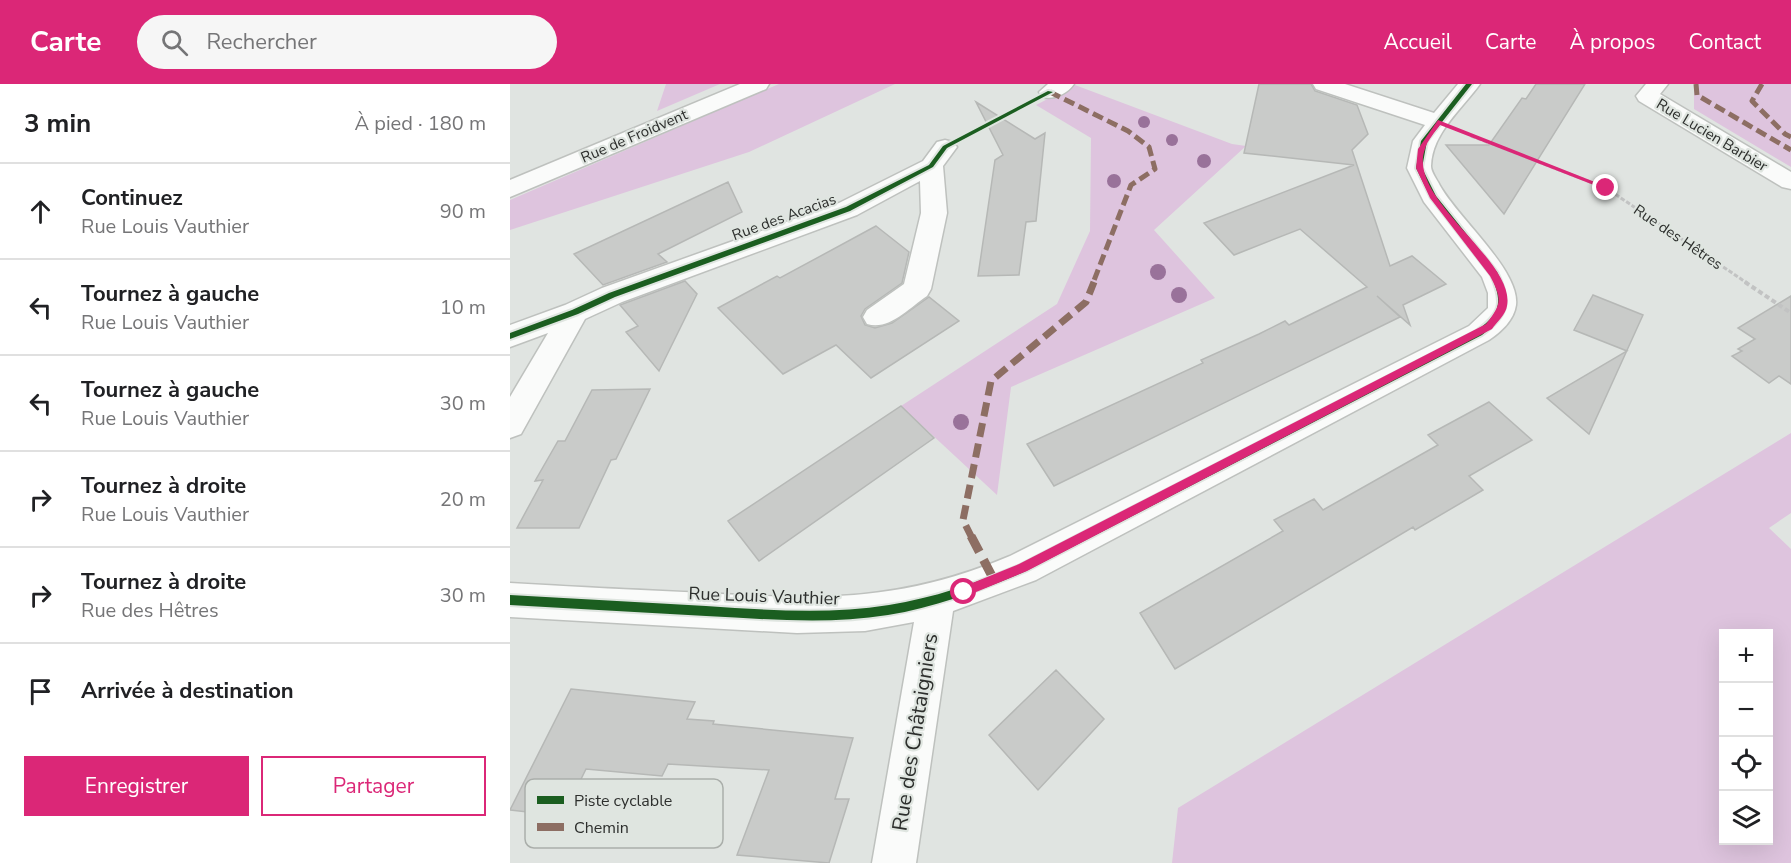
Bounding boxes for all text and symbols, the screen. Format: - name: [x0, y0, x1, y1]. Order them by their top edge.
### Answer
- search box: [137, 15, 557, 69]
- text: Carte: [30, 23, 101, 61]
- icon: search: [158, 26, 191, 59]
- text: Rechercher: [206, 27, 317, 57]
- text: Accueil: [1383, 28, 1452, 56]
- text: Carte: [1485, 28, 1536, 56]
- text: À propos: [1569, 28, 1655, 56]
- text: Contact: [1688, 28, 1761, 56]
- street label: Rue Lucien Barbier: [1653, 94, 1772, 176]
- street label: Rue de Froidvent: [578, 104, 691, 168]
- text: 3 min: [24, 106, 91, 141]
- text: À pied · 180 m: [355, 110, 486, 137]
- route end: [1592, 174, 1618, 200]
- text: Continuez: [81, 183, 183, 213]
- street label: Rue des Acacias: [729, 189, 839, 245]
- icon: ahead: [24, 195, 57, 228]
- text: 90 m: [440, 198, 486, 225]
- street label: Rue des Hêtres: [1630, 200, 1726, 274]
- text: Rue Louis Vauthier: [81, 213, 249, 240]
- text: Tournez à gauche: [81, 279, 259, 309]
- icon: left: [24, 291, 57, 324]
- text: 10 m: [440, 294, 486, 321]
- text: Rue Louis Vauthier: [81, 309, 249, 336]
- text: Tournez à gauche: [81, 375, 259, 405]
- icon: left: [24, 387, 57, 420]
- text: 30 m: [440, 390, 486, 417]
- text: Rue Louis Vauthier: [81, 405, 249, 432]
- text: Tournez à droite: [81, 471, 246, 501]
- icon: right: [24, 483, 57, 516]
- text: 20 m: [440, 486, 486, 513]
- text: Rue Louis Vauthier: [81, 501, 249, 528]
- text: Tournez à droite: [81, 567, 246, 597]
- route start: [950, 578, 976, 604]
- icon: right: [24, 579, 57, 612]
- street label: Rue Louis Vauthier: [688, 581, 841, 611]
- text: 30 m: [440, 582, 486, 609]
- text: Rue des Hêtres: [81, 597, 219, 624]
- map controls: [1719, 629, 1773, 845]
- button: +: [1719, 629, 1773, 683]
- street label: Rue des Châtaigniers: [886, 631, 944, 833]
- icon: arrive: [24, 675, 57, 708]
- text: Arrivée à destination: [81, 676, 294, 706]
- button: −: [1719, 683, 1773, 737]
- button: locate: [1719, 737, 1773, 791]
- button: Enregistrer: [24, 756, 249, 816]
- button: Partager: [261, 756, 486, 816]
- legend: [525, 779, 723, 848]
- text: Piste cyclable: [574, 790, 672, 812]
- button: layers: [1719, 791, 1773, 845]
- text: Chemin: [574, 817, 629, 839]

